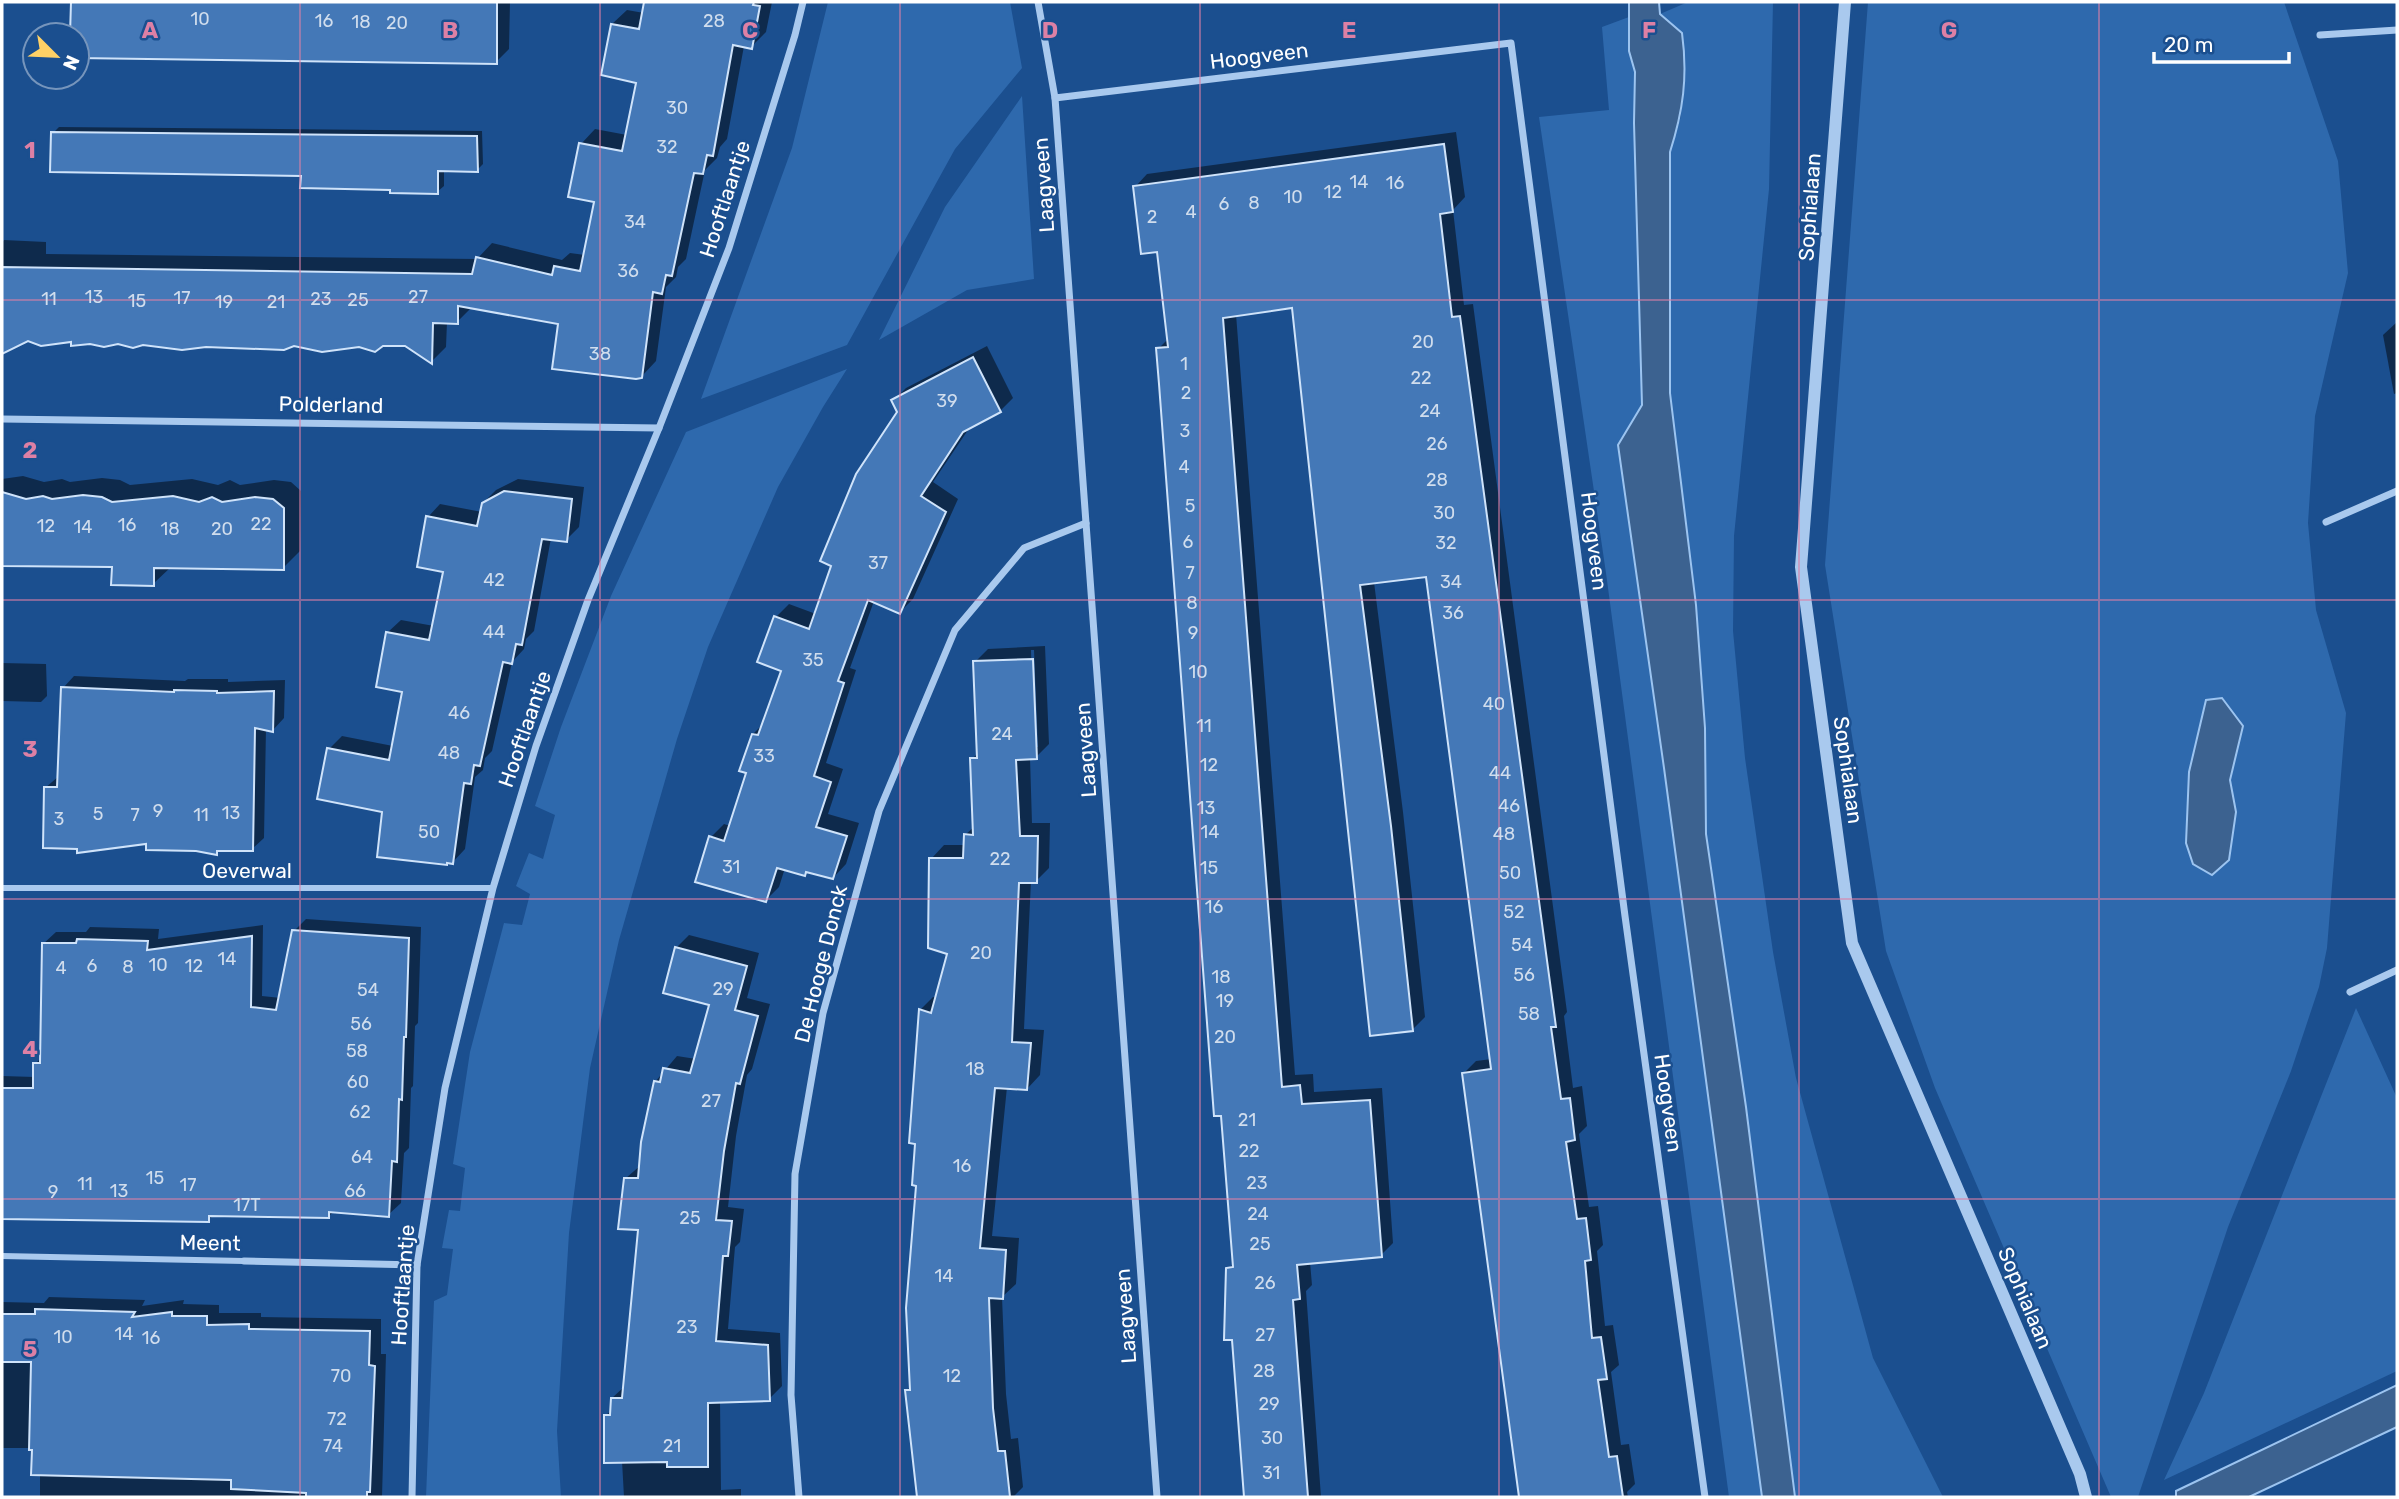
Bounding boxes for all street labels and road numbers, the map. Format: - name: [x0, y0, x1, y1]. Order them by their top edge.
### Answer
- street label: Hoogveen: [1208, 37, 1310, 74]
- street label: Hooftlaantje: [694, 137, 755, 260]
- street label: Laagveen: [1028, 137, 1059, 233]
- street label: Sophialaan: [1793, 152, 1826, 262]
- street label: Polderland: [278, 391, 384, 418]
- street label: Hoogveen: [1576, 490, 1613, 592]
- street label: Hooftlaantje: [493, 667, 556, 790]
- street label: Laagveen: [1070, 702, 1101, 798]
- street label: Sophialaan: [1829, 715, 1868, 825]
- street label: Oeverwal: [202, 858, 292, 883]
- street label: De Hooge Donck: [789, 882, 852, 1045]
- street label: Hoogveen: [1649, 1052, 1688, 1154]
- street label: Hooftlaantje: [386, 1224, 419, 1346]
- street label: Meent: [179, 1229, 241, 1256]
- street label: Sophialaan: [1993, 1243, 2058, 1352]
- street label: Laagveen: [1110, 1268, 1141, 1364]

